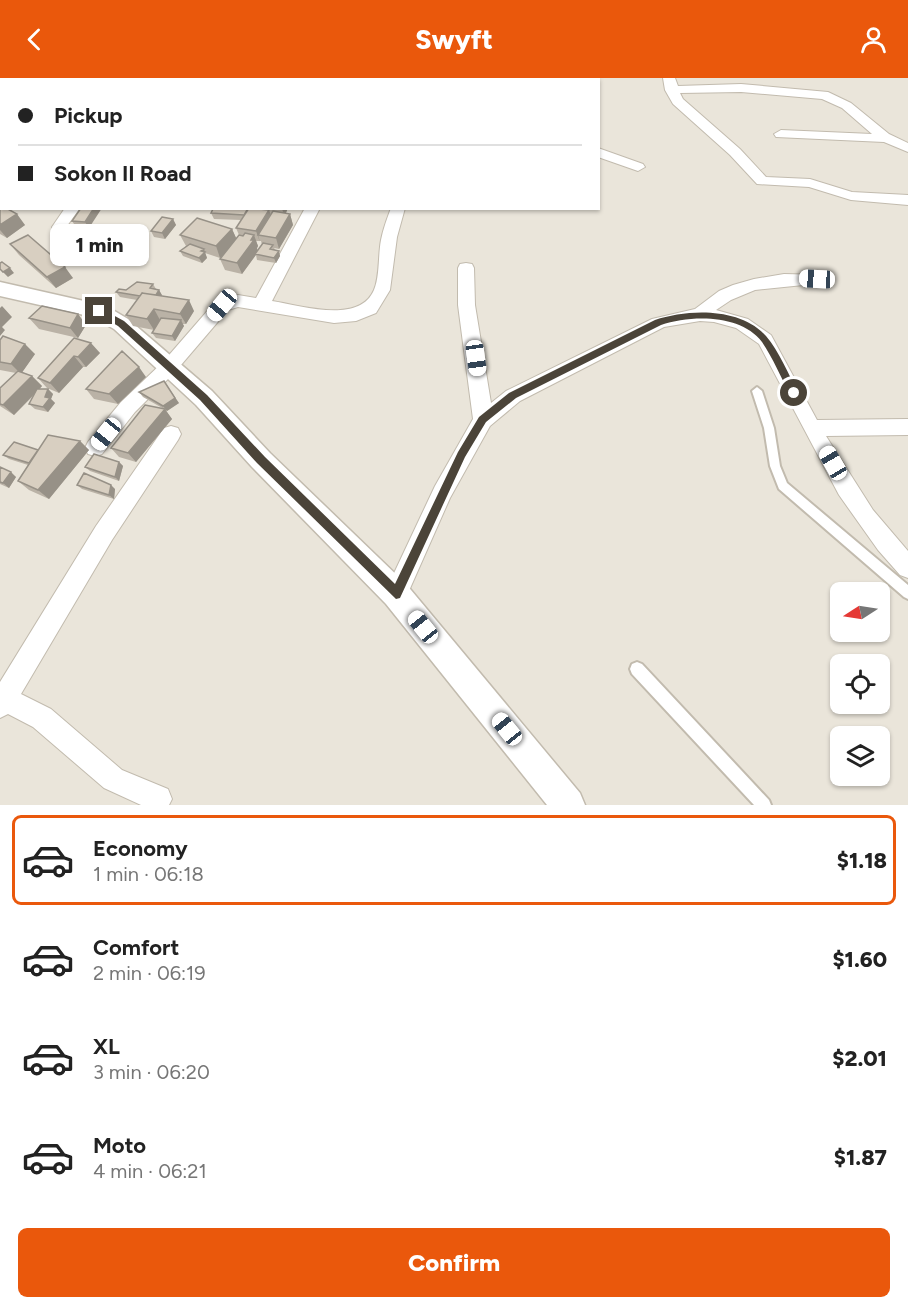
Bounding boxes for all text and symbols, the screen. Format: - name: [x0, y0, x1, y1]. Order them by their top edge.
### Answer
- icon: back: [18, 23, 51, 56]
- text: Swyft: [415, 23, 493, 56]
- icon: person: [857, 23, 890, 56]
- text: Pickup: [54, 102, 123, 129]
- text: Sokon II Road: [54, 160, 192, 187]
- callout: 1 min: [50, 224, 148, 266]
- text: 1 min: [76, 233, 123, 257]
- car: [799, 269, 835, 289]
- car: [204, 285, 240, 325]
- route end: [85, 297, 112, 324]
- car: [465, 339, 487, 377]
- route start: [780, 379, 807, 406]
- car: [88, 414, 124, 454]
- car: [816, 443, 850, 483]
- north arrow: [830, 582, 890, 642]
- map controls: [830, 582, 890, 786]
- car: [405, 607, 441, 647]
- button: locate: [830, 654, 890, 714]
- car: [489, 709, 525, 749]
- button: layers: [830, 726, 890, 786]
- icon: car: [21, 833, 75, 887]
- text: Economy: [93, 835, 188, 862]
- text: $1.18: [837, 847, 887, 874]
- text: 1 min · 06:18: [93, 862, 204, 886]
- icon: car: [21, 932, 75, 986]
- text: Comfort: [93, 934, 179, 961]
- text: $1.60: [832, 946, 887, 973]
- text: 2 min · 06:19: [93, 961, 206, 985]
- icon: car: [21, 1031, 75, 1085]
- text: XL: [93, 1033, 120, 1060]
- text: $2.01: [832, 1045, 887, 1072]
- text: 3 min · 06:20: [93, 1060, 210, 1084]
- icon: car: [21, 1130, 75, 1184]
- text: Moto: [93, 1132, 146, 1159]
- text: $1.87: [834, 1144, 887, 1171]
- text: 4 min · 06:21: [93, 1159, 207, 1183]
- button: Confirm: [18, 1228, 890, 1297]

